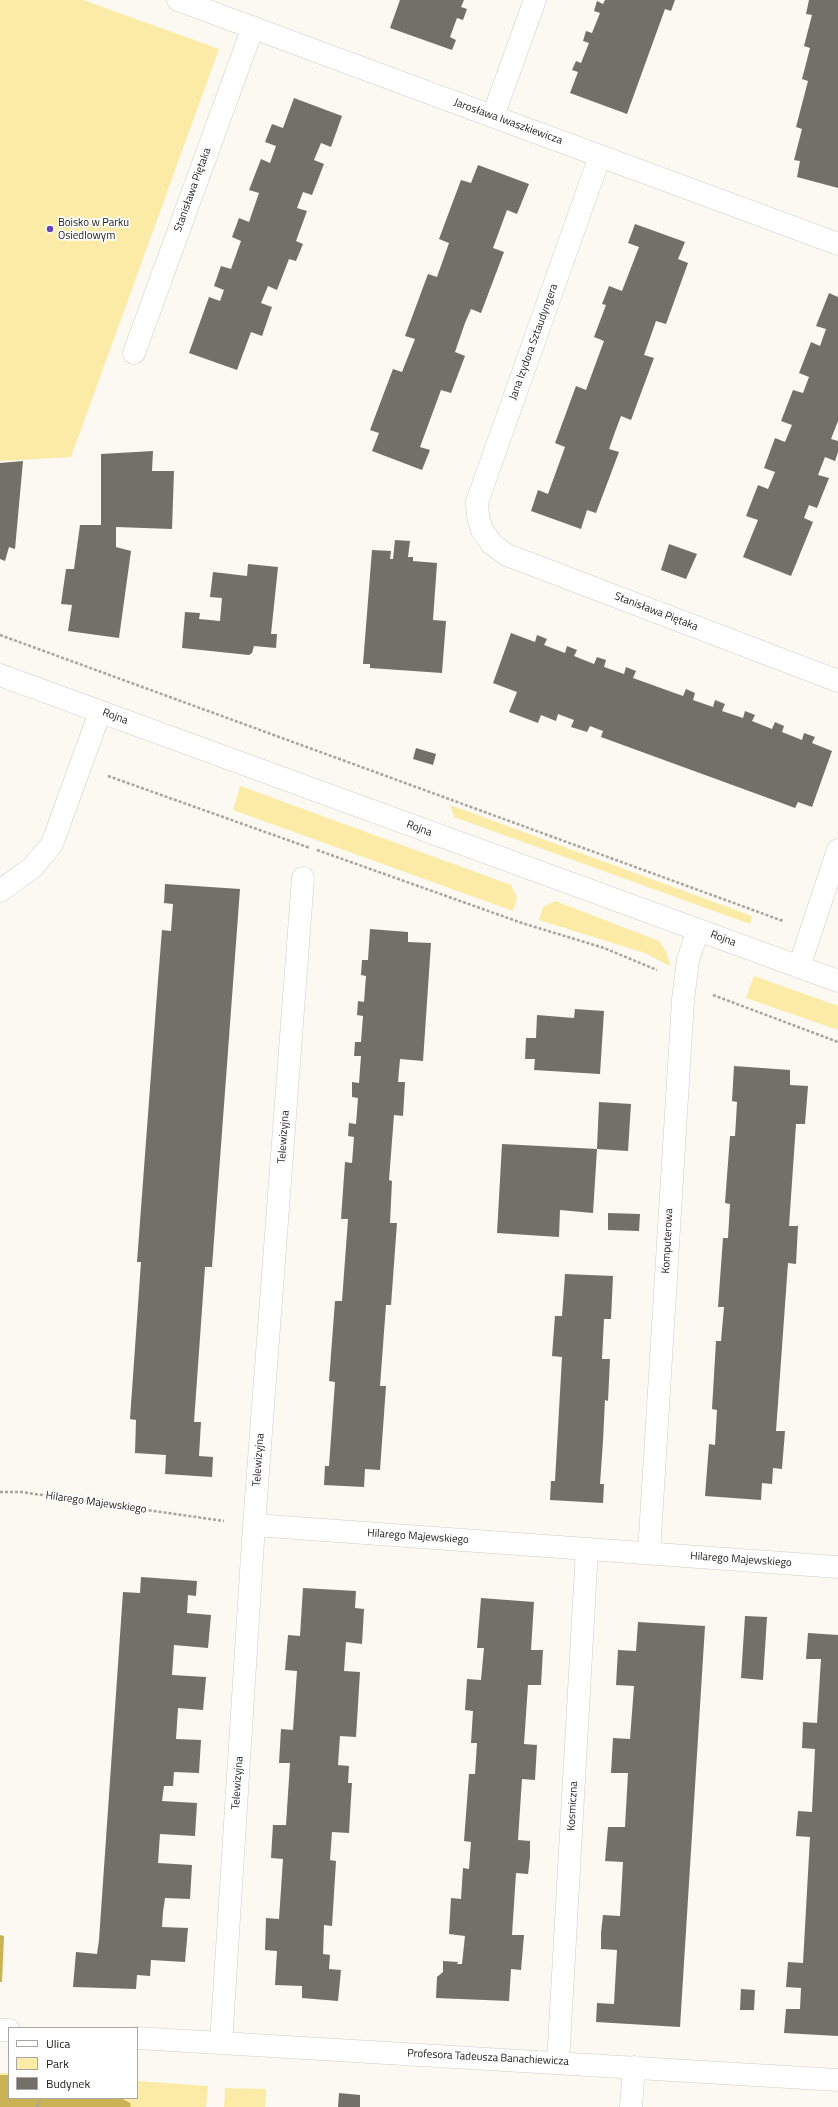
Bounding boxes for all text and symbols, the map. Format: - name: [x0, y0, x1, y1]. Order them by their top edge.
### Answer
- street label: Jarosława Iwaszkiewicza: [452, 96, 564, 148]
- street label: Stanisława Piętaka: [172, 146, 214, 234]
- place label: Boisko w Parku Osiedlowym: [58, 216, 129, 242]
- marker: Boisko w Parku Osiedlowym: [45, 224, 55, 234]
- street label: Jana Izydora Sztaudyngera: [507, 282, 561, 402]
- street label: Stanisława Piętaka: [612, 590, 700, 634]
- street label: Rojna: [100, 706, 130, 728]
- street label: Rojna: [404, 818, 434, 840]
- street label: Rojna: [708, 928, 738, 950]
- street label: Telewizyjna: [276, 1110, 292, 1164]
- street label: Komputerowa: [660, 1208, 676, 1274]
- street label: Telewizyjna: [251, 1433, 267, 1487]
- street label: Hilarego Majewskiego: [45, 1489, 147, 1517]
- street label: Hilarego Majewskiego: [367, 1527, 469, 1547]
- street label: Hilarego Majewskiego: [690, 1550, 792, 1570]
- street label: Telewizyjna: [230, 1756, 246, 1810]
- street label: Kosmiczna: [565, 1781, 581, 1831]
- legend: [8, 2027, 138, 2099]
- text: Ulica: [46, 2034, 70, 2053]
- street label: Profesora Tadeusza Banachiewicza: [407, 2047, 569, 2069]
- text: Park: [46, 2054, 69, 2073]
- text: Budynek: [46, 2074, 90, 2093]

